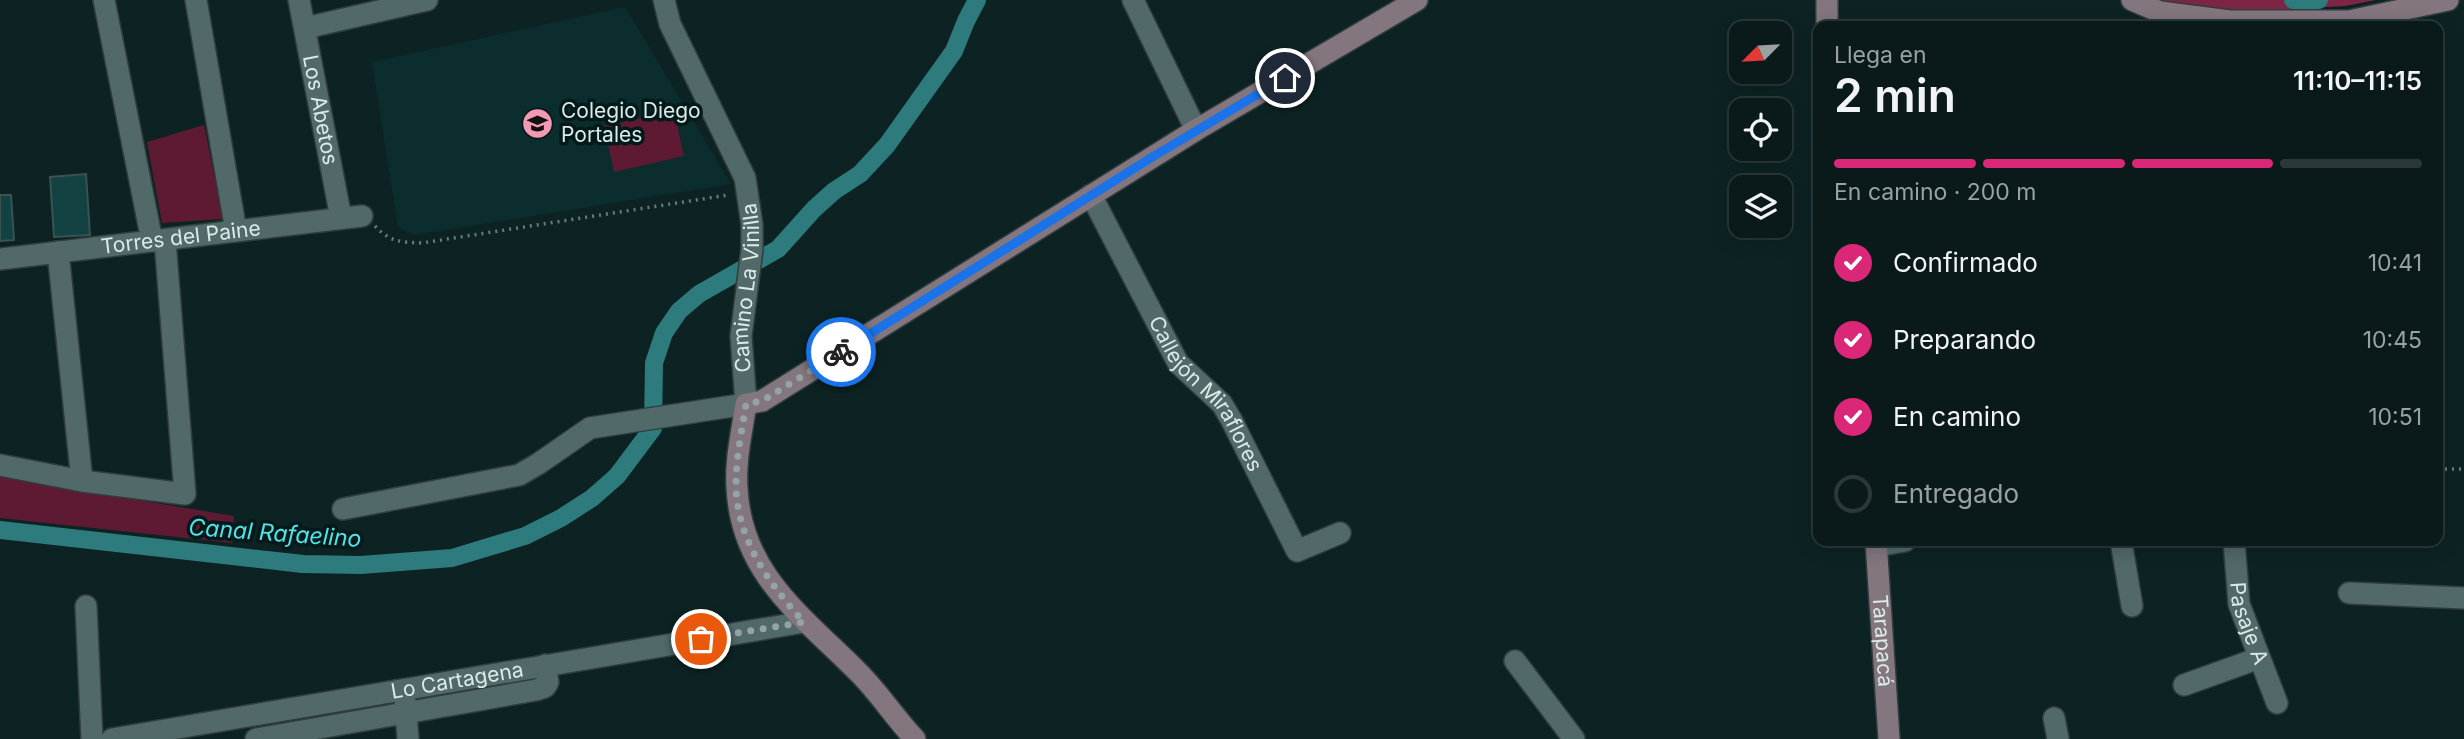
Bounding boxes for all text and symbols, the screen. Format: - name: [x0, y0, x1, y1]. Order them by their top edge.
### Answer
- north arrow: [1729, 21, 1792, 84]
- map controls: [1729, 21, 1792, 238]
- text: Llega en: [1834, 41, 1926, 69]
- pin: [1255, 48, 1315, 108]
- street label: Los Abetos: [298, 53, 343, 167]
- icon: home: [1266, 59, 1304, 97]
- text: 11:10–11:15: [2293, 65, 2422, 96]
- text: 2 min: [1834, 67, 1956, 123]
- place label: Colegio Diego Portales: [561, 98, 701, 147]
- button: locate: [1729, 98, 1792, 161]
- school or university icon: Colegio Diego Portales: [521, 106, 555, 140]
- button: layers: [1729, 175, 1792, 238]
- text: En camino · 200 m: [1834, 178, 2037, 206]
- street label: Camino La Vinilla: [727, 202, 764, 373]
- street label: Torres del Paine: [99, 215, 262, 259]
- icon: check: [1834, 244, 1872, 282]
- text: Confirmado: [1893, 247, 2038, 278]
- text: 10:41: [2368, 249, 2422, 277]
- street label: Callejón Miraflores: [1144, 312, 1268, 475]
- courier: [806, 317, 876, 387]
- icon: check: [1834, 321, 1872, 359]
- text: Preparando: [1893, 324, 2036, 355]
- text: 10:45: [2363, 326, 2422, 354]
- icon: bike: [822, 333, 860, 371]
- icon: check: [1834, 398, 1872, 436]
- text: En camino: [1893, 401, 2021, 432]
- text: 10:51: [2368, 403, 2422, 431]
- text: Entregado: [1893, 478, 2019, 509]
- water label: Canal Rafaelino: [188, 513, 362, 553]
- street label: Pasaje A: [2225, 581, 2274, 668]
- street label: Tarapacá: [1868, 594, 1899, 688]
- pin: [671, 609, 731, 669]
- icon: bag: [682, 620, 720, 658]
- street label: Lo Cartagena: [389, 657, 525, 704]

